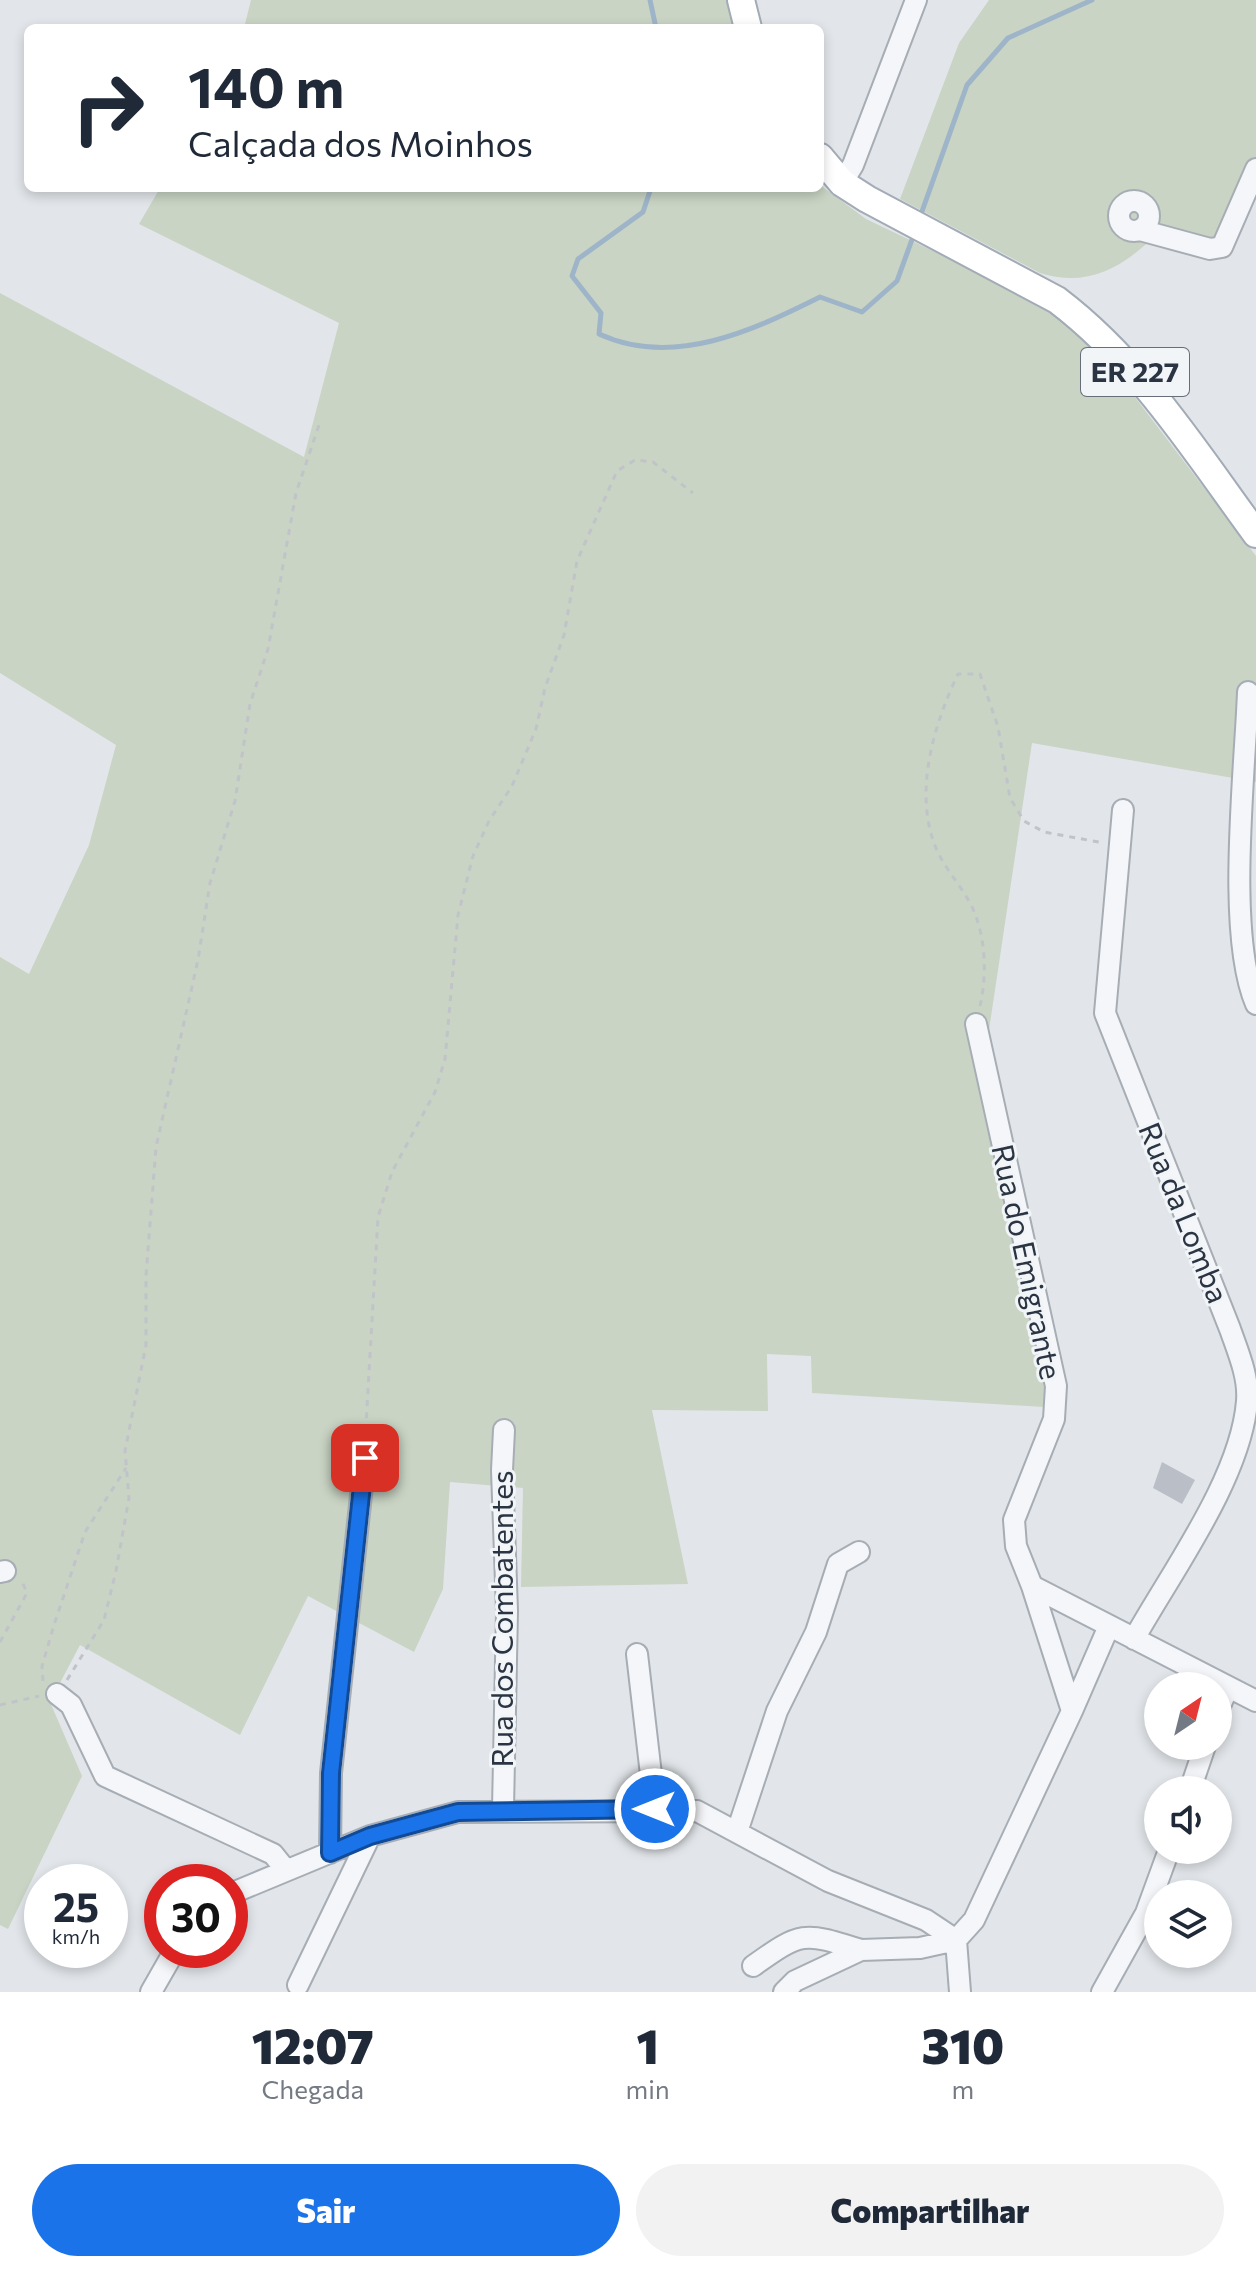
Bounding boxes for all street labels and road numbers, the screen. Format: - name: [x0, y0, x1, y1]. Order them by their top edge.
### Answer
- road number: ER 227: [1081, 348, 1189, 396]
- street label: Rua da Lomba: [1132, 1116, 1238, 1308]
- street label: Rua do Emigrante: [985, 1140, 1071, 1382]
- street label: Rua dos Combatentes: [482, 1470, 519, 1768]

